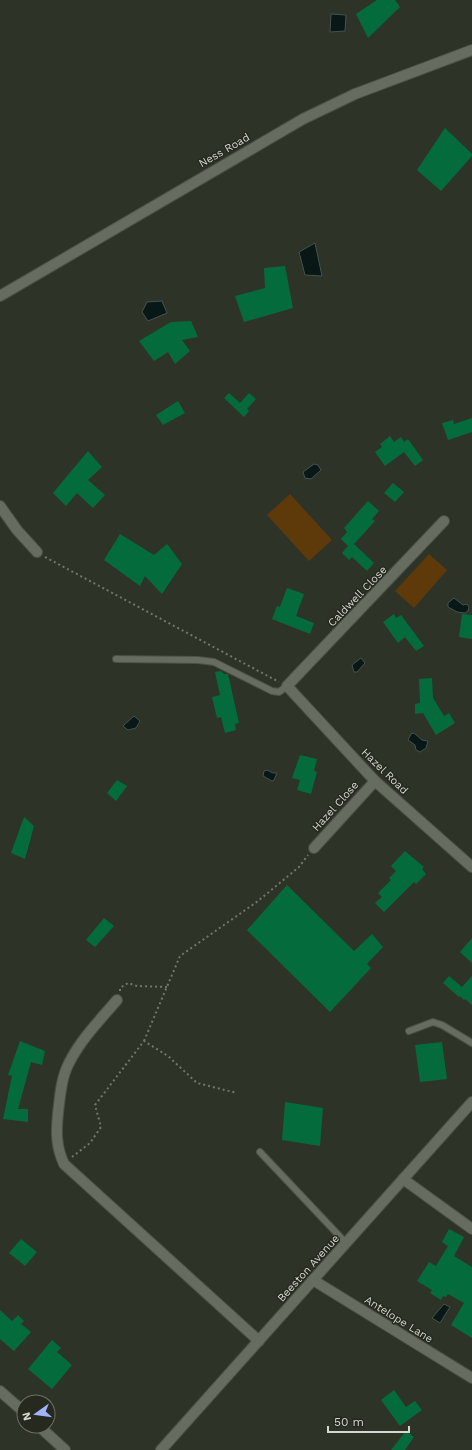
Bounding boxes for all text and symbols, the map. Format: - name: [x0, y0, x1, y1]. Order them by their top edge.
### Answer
- street label: Ness Road: [197, 131, 252, 170]
- street label: Caldwell Close: [325, 563, 390, 629]
- street label: Hazel Road: [359, 746, 411, 797]
- street label: Hazel Close: [310, 779, 361, 834]
- street label: Beeston Avenue: [275, 1232, 342, 1305]
- street label: Antelope Lane: [362, 1293, 435, 1346]
- north arrow: [16, 1394, 56, 1434]
- scale bar: [328, 1408, 409, 1434]
- text: N: [19, 1411, 34, 1422]
- text: 50 m: [334, 1415, 364, 1429]

